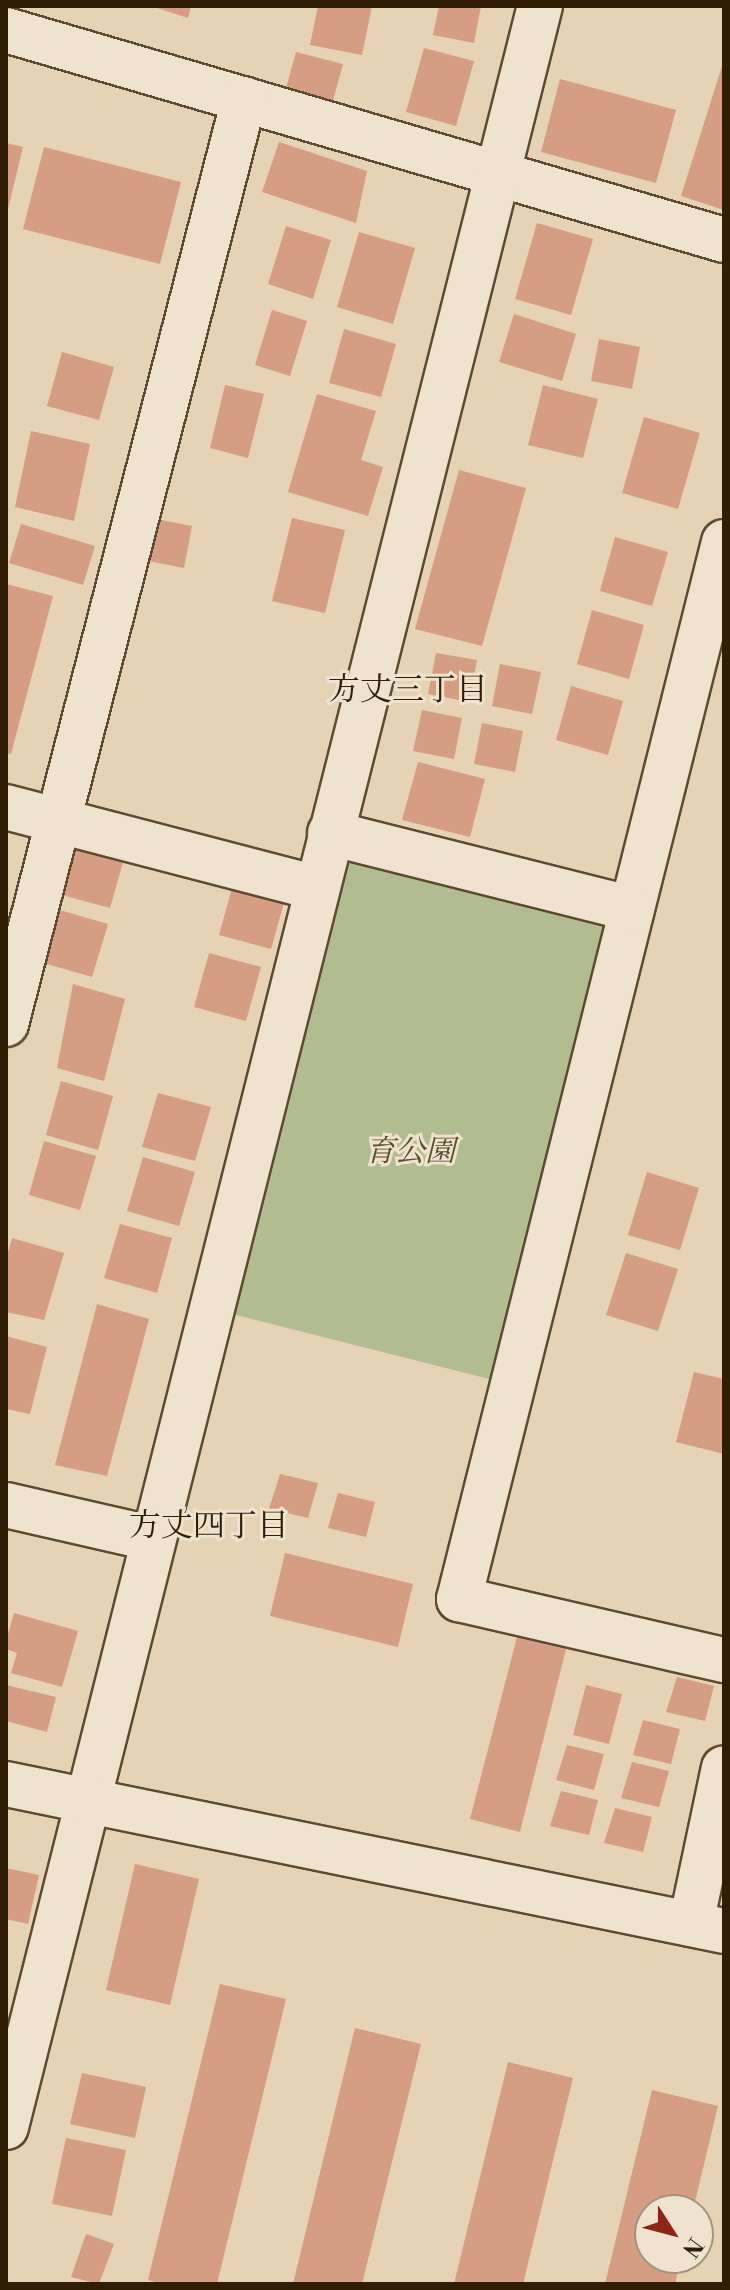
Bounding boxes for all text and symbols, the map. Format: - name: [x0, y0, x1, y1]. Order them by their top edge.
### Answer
- district label: 方丈三丁目: [328, 671, 488, 709]
- park label: 育公園: [365, 1134, 455, 1170]
- district label: 方丈四丁目: [129, 1507, 289, 1545]
- north arrow: [634, 2194, 714, 2274]
- text: N: [676, 2232, 708, 2262]

